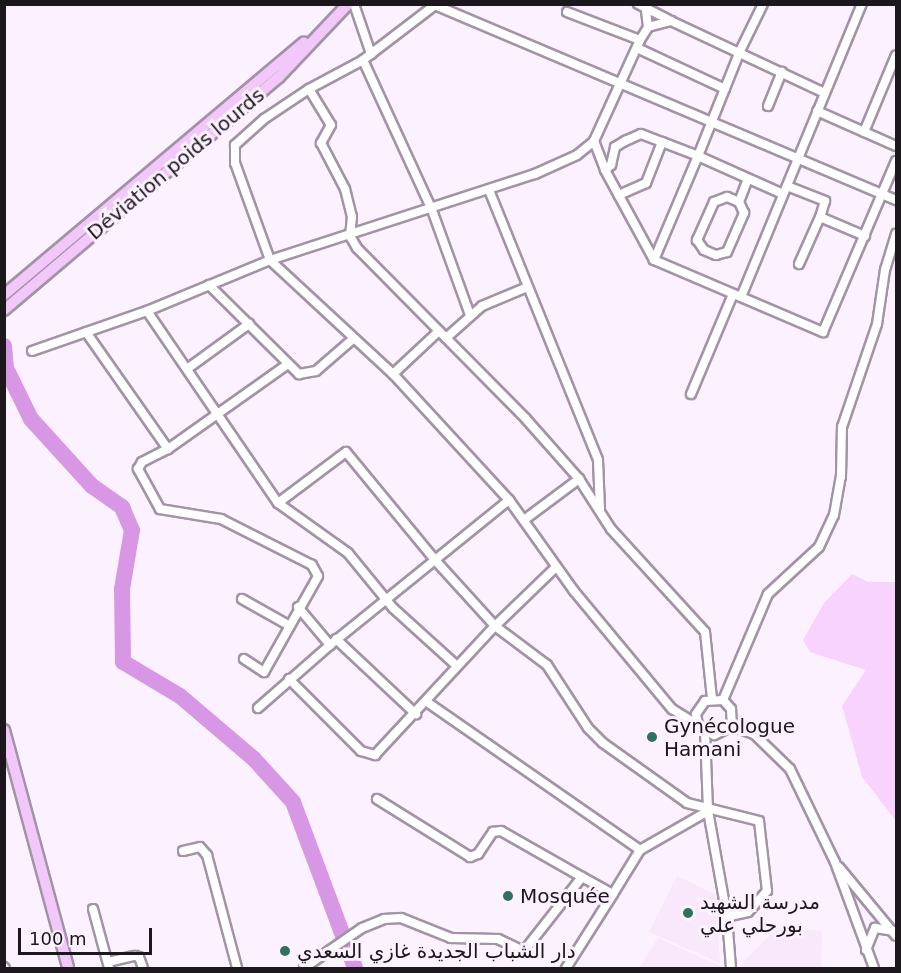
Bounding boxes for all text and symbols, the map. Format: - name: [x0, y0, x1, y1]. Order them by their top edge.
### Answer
- street label: Déviation poids lourds: [83, 83, 269, 245]
- place label: Gynécologue Hamani: [664, 714, 795, 761]
- marker: Gynécologue Hamani: [645, 730, 659, 744]
- place label: Mosquée: [520, 884, 610, 908]
- marker: Mosquée: [501, 889, 515, 903]
- place label: مدرسة الشهيد بورحلي علي: [700, 890, 820, 937]
- marker: مدرسة الشهيد بورحلي علي: [681, 906, 695, 920]
- scale bar: [21, 916, 154, 954]
- text: 100 m: [29, 928, 87, 949]
- place label: دار الشباب الجديدة غازي السعدي: [297, 939, 576, 963]
- marker: دار الشباب الجديدة غازي السعدي: [278, 944, 292, 958]

